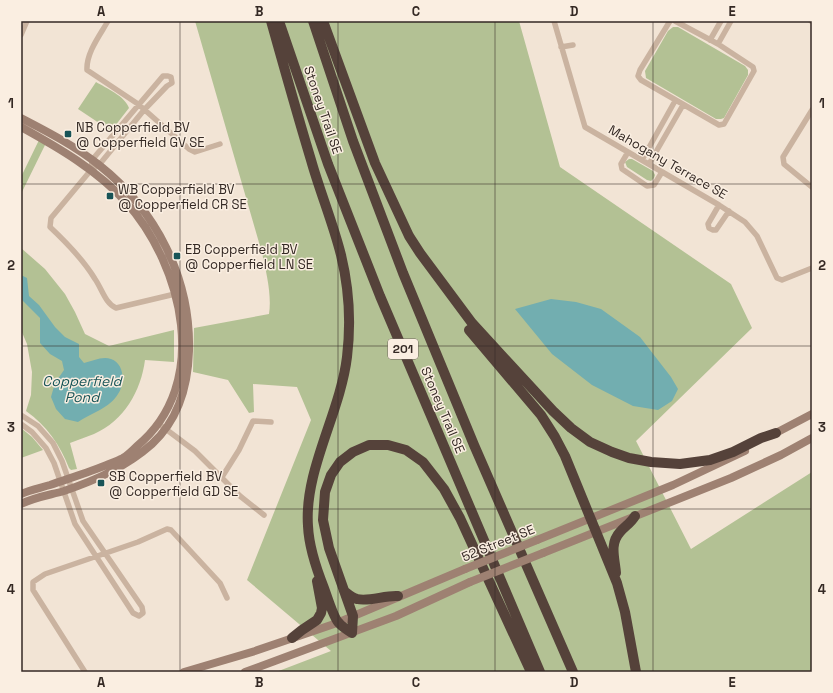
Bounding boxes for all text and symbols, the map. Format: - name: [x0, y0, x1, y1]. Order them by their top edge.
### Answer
- text: A: [97, 3, 106, 20]
- text: B: [255, 3, 264, 20]
- text: C: [412, 3, 420, 20]
- text: D: [570, 3, 579, 20]
- text: E: [728, 3, 736, 20]
- street label: Stoney Trail SE: [300, 64, 346, 156]
- text: 1: [8, 95, 14, 112]
- text: 1: [819, 95, 825, 112]
- place label: NB Copperfield BV @ Copperfield GV SE: [76, 119, 204, 151]
- street label: Mahogany Terrace SE: [606, 121, 730, 203]
- marker: NB Copperfield BV @ Copperfield GV SE: [63, 129, 73, 139]
- place label: WB Copperfield BV @ Copperfield CR SE: [118, 181, 247, 213]
- marker: WB Copperfield BV @ Copperfield CR SE: [105, 191, 115, 201]
- place label: EB Copperfield BV @ Copperfield LN SE: [185, 241, 313, 273]
- marker: EB Copperfield BV @ Copperfield LN SE: [172, 251, 182, 261]
- text: 2: [7, 257, 15, 274]
- text: 2: [818, 257, 826, 274]
- road number: 201: [388, 339, 418, 359]
- street label: Stoney Trail SE: [417, 364, 469, 456]
- water label: Copperfield Pond: [42, 372, 124, 406]
- text: 3: [7, 419, 15, 436]
- text: 3: [818, 419, 826, 436]
- place label: SB Copperfield BV @ Copperfield GD SE: [109, 468, 238, 500]
- marker: SB Copperfield BV @ Copperfield GD SE: [96, 478, 106, 488]
- street label: 52 Street SE: [459, 521, 537, 565]
- text: 4: [7, 581, 15, 598]
- text: 4: [818, 581, 826, 598]
- text: A: [97, 674, 106, 691]
- text: B: [255, 674, 264, 691]
- text: C: [412, 674, 420, 691]
- text: D: [570, 674, 579, 691]
- text: E: [728, 674, 736, 691]

